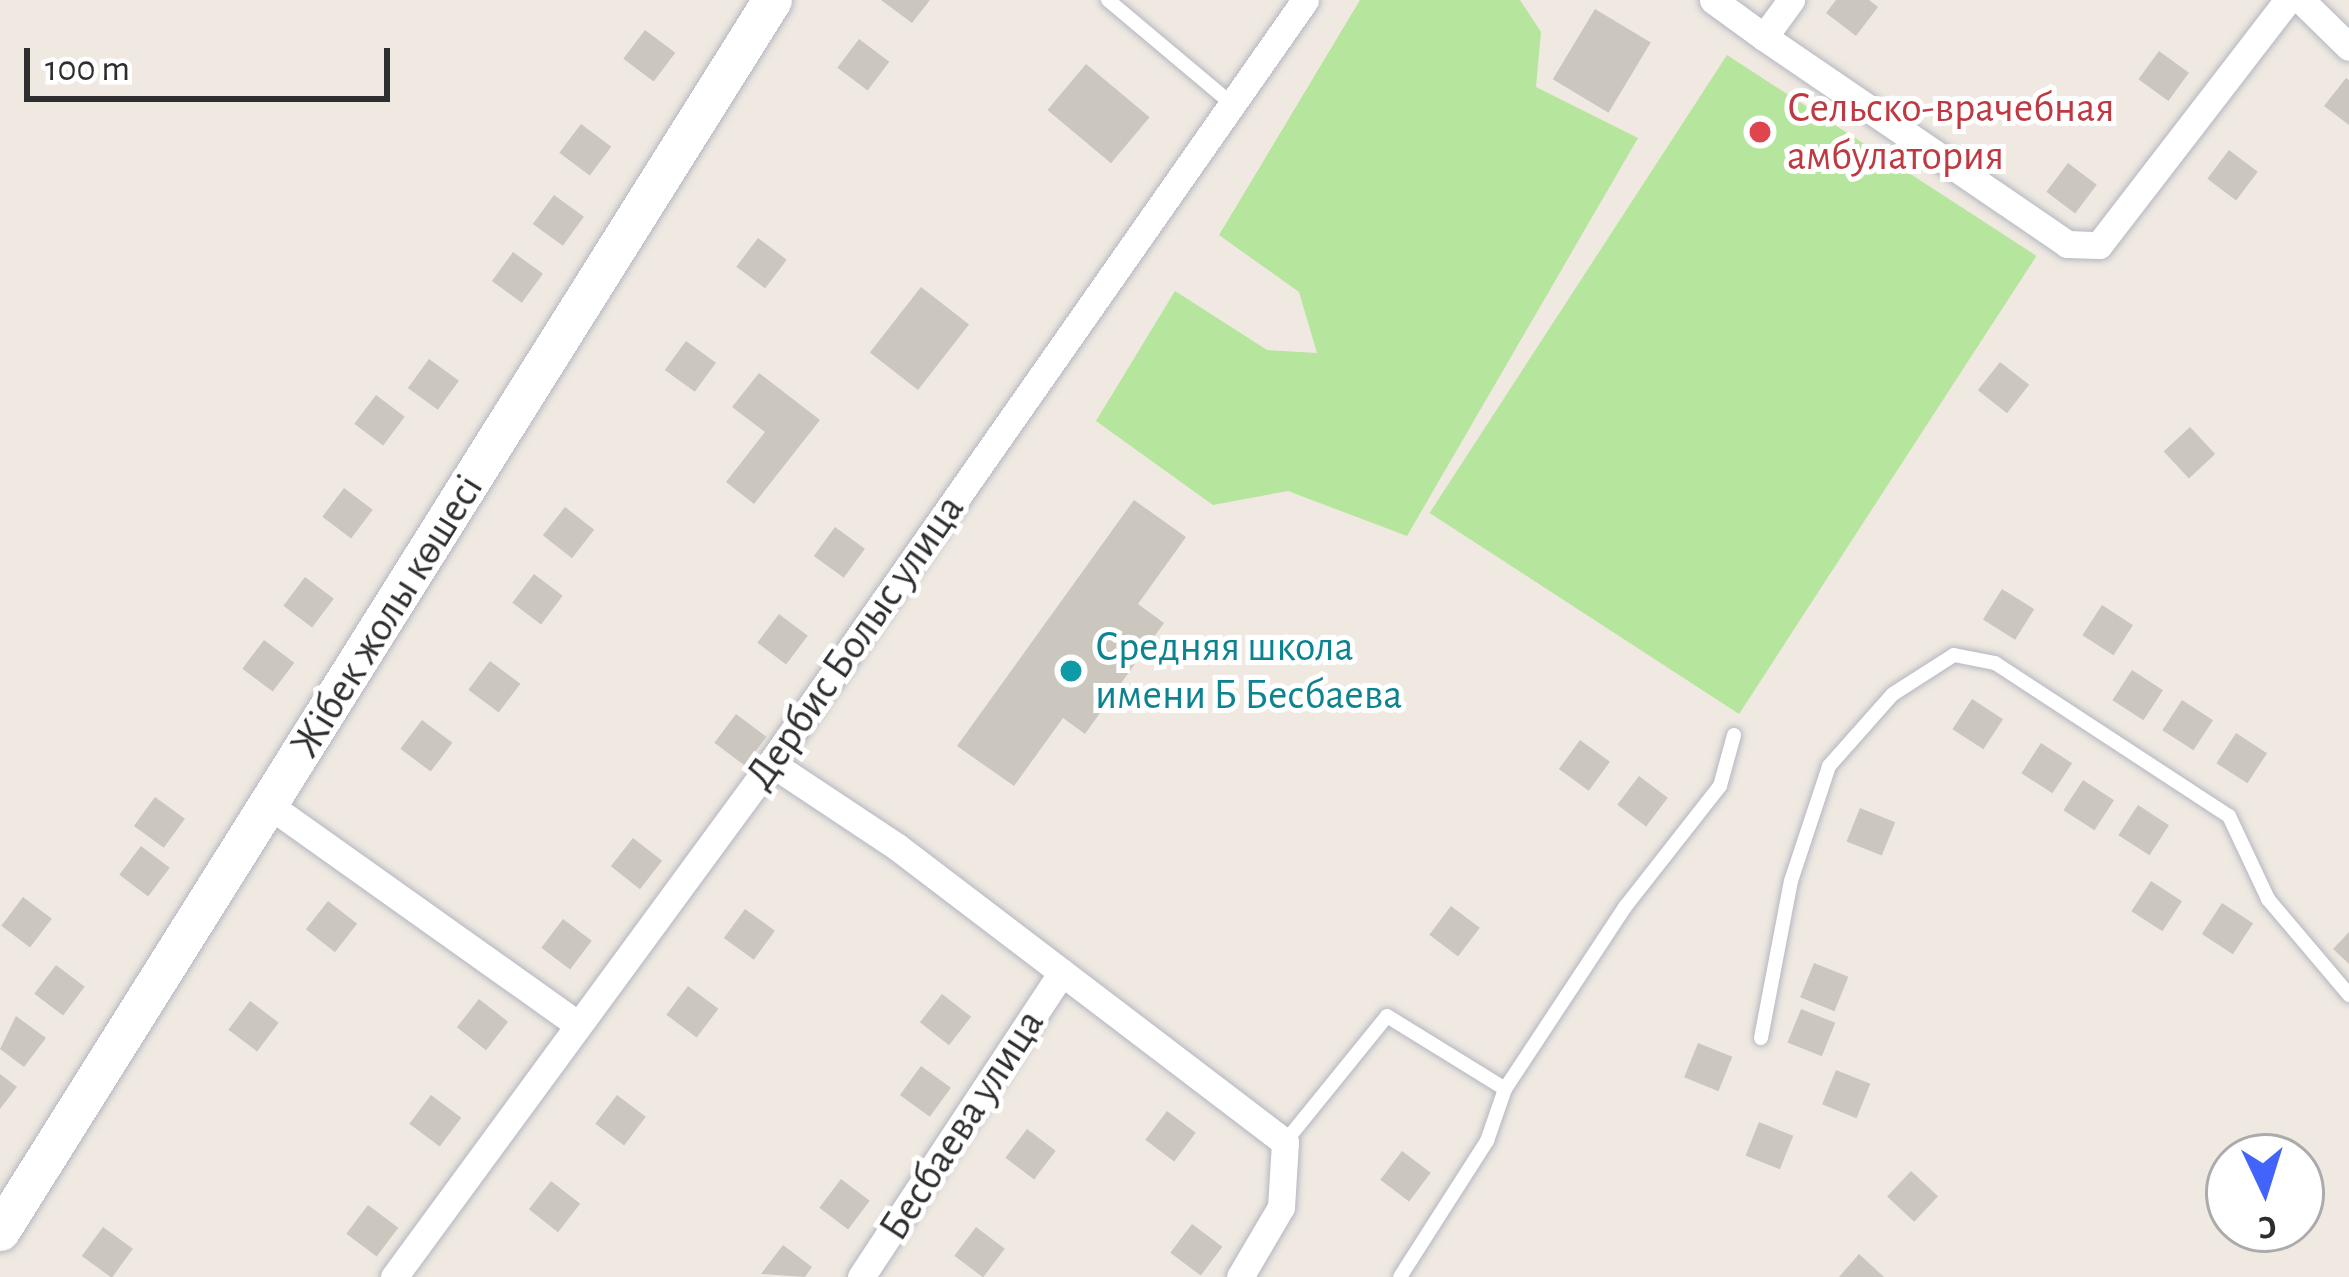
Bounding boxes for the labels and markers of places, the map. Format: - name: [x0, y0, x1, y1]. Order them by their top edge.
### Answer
- place label: Сельско-врачебная амбулатория: [1787, 83, 2115, 182]
- marker: Сельско-врачебная амбулатория: [1744, 116, 1776, 148]
- place label: Средняя школа имени Б Бесбаева: [1095, 622, 1403, 720]
- marker: Средняя школа имени Б Бесбаева: [1058, 658, 1084, 684]

